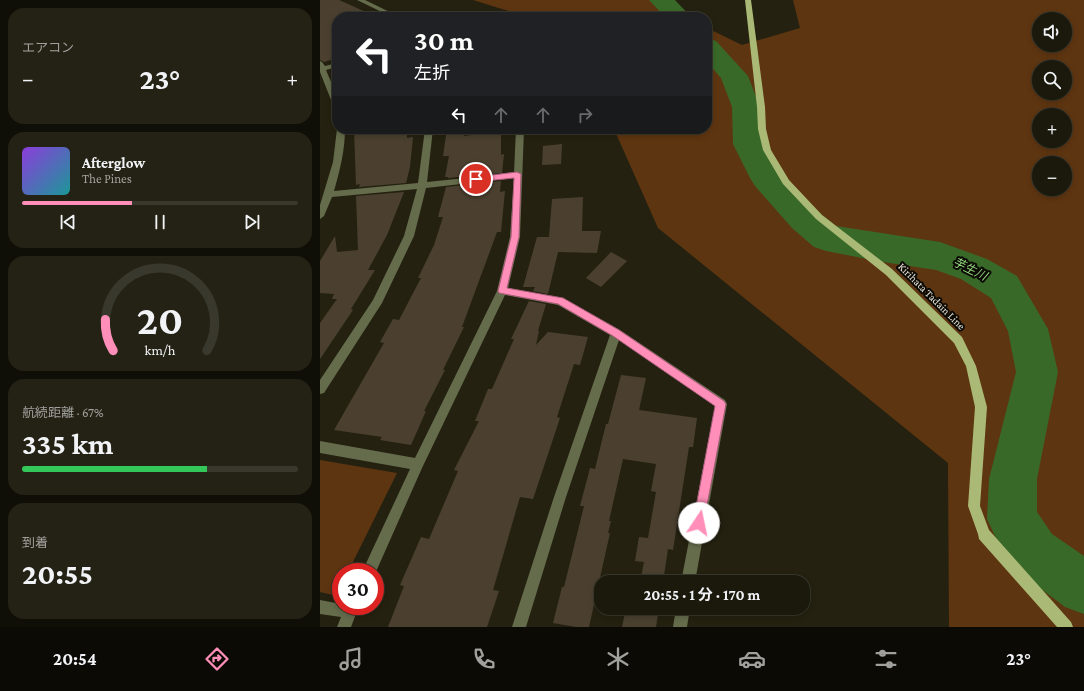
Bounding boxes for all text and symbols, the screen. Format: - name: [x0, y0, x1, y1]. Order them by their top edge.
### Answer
- map controls: [1032, 12, 1072, 196]
- button: sound: [1032, 12, 1072, 52]
- text: 30 m: [414, 25, 474, 56]
- icon: left: [348, 28, 400, 80]
- text: エアコン: [22, 40, 74, 55]
- button: search: [1032, 60, 1072, 100]
- text: 23°: [139, 62, 181, 95]
- text: 左折: [414, 63, 450, 83]
- text: −: [22, 66, 34, 91]
- text: +: [286, 66, 298, 91]
- icon: left: [448, 104, 470, 126]
- icon: ahead: [490, 104, 512, 126]
- icon: ahead: [532, 104, 554, 126]
- icon: right: [574, 104, 596, 126]
- button: +: [1032, 108, 1072, 148]
- text: Afterglow: [82, 155, 145, 171]
- button: −: [1032, 156, 1072, 196]
- pin: [459, 162, 493, 196]
- icon: arrive: [465, 168, 487, 190]
- text: The Pines: [82, 171, 132, 186]
- icon: previous: [57, 211, 79, 233]
- icon: pause: [149, 211, 171, 233]
- icon: next: [241, 211, 263, 233]
- water label: 芋生川: [951, 255, 991, 284]
- street label: Kirihata Tadain Line: [896, 260, 968, 332]
- text: 20: [137, 297, 183, 343]
- text: km/h: [145, 342, 176, 358]
- text: 航続距離 · 67%: [22, 405, 104, 420]
- text: 335 km: [22, 427, 113, 460]
- position arrow: [678, 502, 720, 544]
- text: 到着: [22, 535, 48, 550]
- text: 20:55: [22, 557, 93, 590]
- speed limit sign: 30: [332, 563, 384, 615]
- text: 20:55 · 1 分 · 170 m: [644, 587, 760, 603]
- icon: directions: [203, 645, 231, 673]
- icon: music: [337, 645, 365, 673]
- icon: phone: [470, 645, 498, 673]
- icon: climate: [604, 645, 632, 673]
- icon: car: [738, 645, 766, 673]
- icon: filters: [872, 645, 900, 673]
- text: 20:54: [53, 649, 97, 669]
- text: 23°: [1006, 649, 1031, 669]

